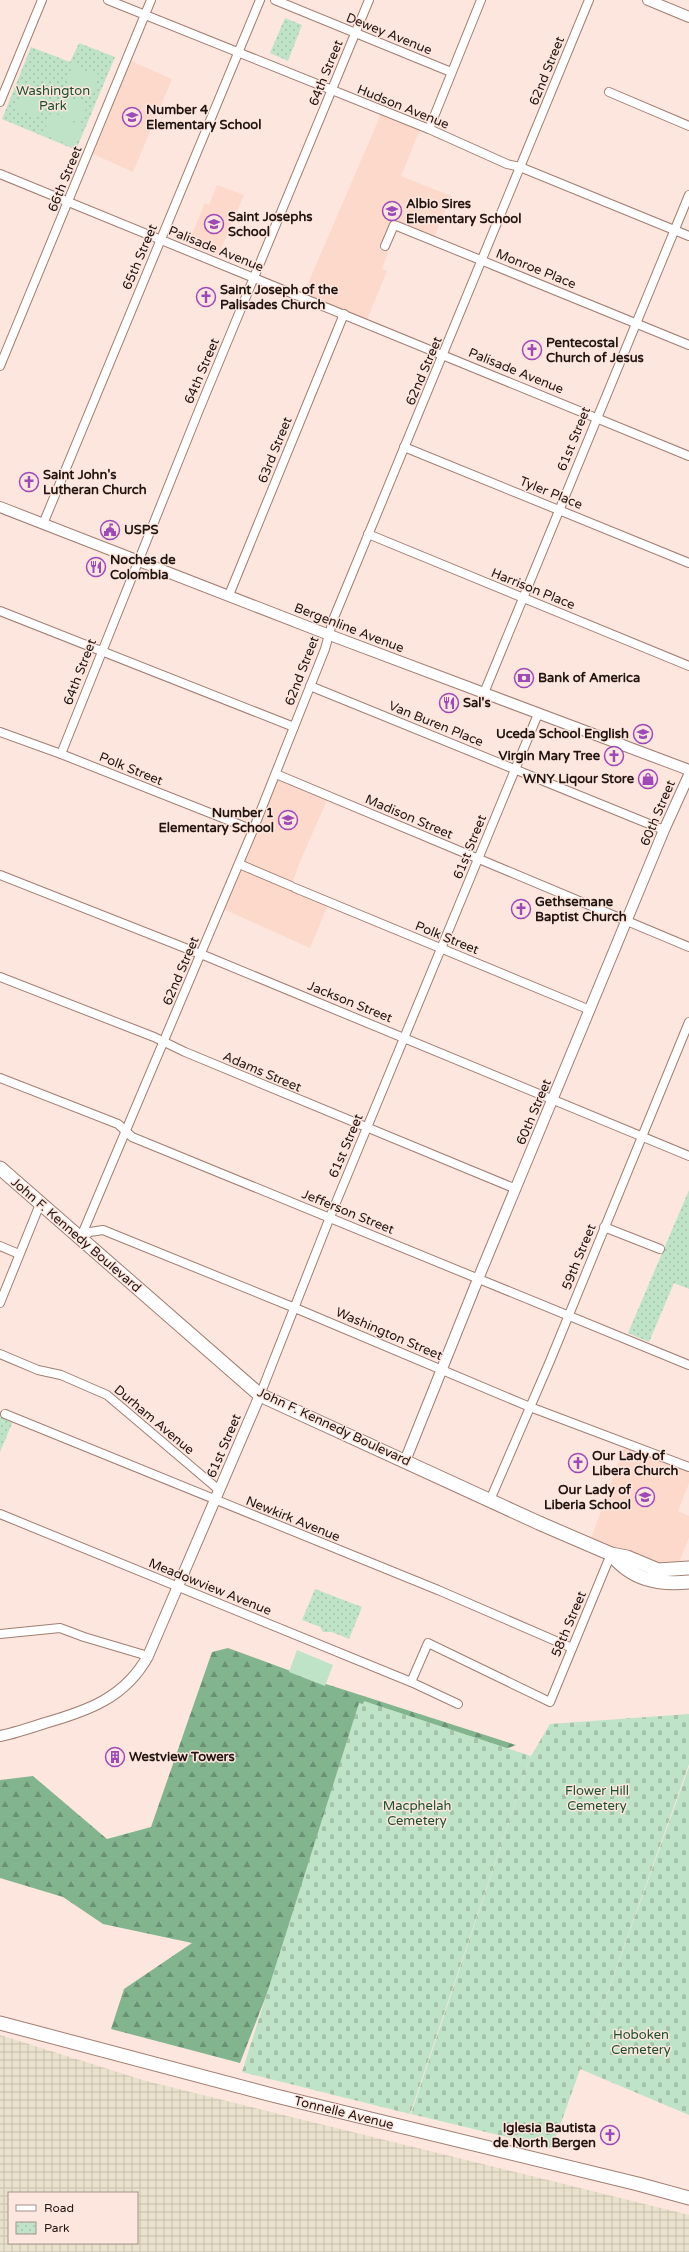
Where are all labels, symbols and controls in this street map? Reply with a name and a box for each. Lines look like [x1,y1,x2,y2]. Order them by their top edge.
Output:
street label: Dewey Avenue [344,9,434,59]
street label: 62nd Street [526,34,568,108]
street label: 64th Street [306,38,346,108]
street label: Hudson Avenue [355,81,451,133]
park label: Washington Park [16,83,90,114]
place label: Number 4 Elementary School [146,102,261,133]
school or university icon: Number 4 Elementary School [121,106,143,128]
street label: 66th Street [45,144,85,214]
place label: Albio Sires Elementary School [406,196,521,227]
school or university icon: Albio Sires Elementary School [381,200,403,222]
place label: Saint Josephs School [228,209,313,240]
school or university icon: Saint Josephs School [203,213,225,235]
street label: 65th Street [119,222,161,292]
street label: Palisade Avenue [166,223,266,275]
street label: Monroe Place [494,246,578,292]
place label: Saint Joseph of the Palisades Church [220,282,339,313]
church icon: Saint Joseph of the Palisades Church [195,286,217,308]
street label: 62nd Street [402,334,446,408]
place label: Pentecostal Church of Jesus [546,335,644,366]
street label: 64th Street [181,336,223,406]
church icon: Pentecostal Church of Jesus [521,339,543,361]
street label: Palisade Avenue [466,345,566,397]
street label: 61st Street [554,404,594,474]
street label: 63rd Street [254,415,296,485]
place label: Saint John's Lutheran Church [43,467,147,498]
church icon: Saint John's Lutheran Church [18,471,40,493]
street label: Tyler Place [517,473,585,513]
public building icon: USPS [99,519,121,541]
place label: USPS [124,522,159,538]
place label: Noches de Colombia [110,552,176,583]
restaurant icon: Noches de Colombia [85,556,107,578]
street label: Harrison Place [489,565,577,613]
street label: Bergenline Avenue [292,600,406,656]
street label: 62nd Street [281,634,323,708]
street label: 64th Street [60,637,100,707]
bank icon: Bank of America [513,667,535,689]
place label: Bank of America [538,670,640,686]
restaurant icon: Sal's [438,692,460,714]
place label: Sal's [463,695,491,711]
street label: Van Buren Place [386,698,486,750]
school or university icon: Uceda School English [632,723,654,745]
place label: Uceda School English [496,726,629,742]
church icon: Virgin Mary Tree [603,745,625,767]
place label: Virgin Mary Tree [499,748,601,764]
street label: Polk Street [97,749,165,789]
shop icon: WNY Liqour Store [637,768,659,790]
place label: WNY Liqour Store [523,771,635,787]
street label: 60th Street [637,778,679,848]
street label: Madison Street [363,791,455,843]
place label: Number 1 Elementary School [159,805,274,836]
school or university icon: Number 1 Elementary School [277,809,299,831]
street label: 61st Street [450,812,490,882]
place label: Gethsemane Baptist Church [535,894,627,925]
church icon: Gethsemane Baptist Church [510,898,532,920]
street label: Polk Street [413,918,481,958]
street label: 62nd Street [159,934,203,1008]
street label: Jackson Street [305,978,395,1026]
street label: Adams Street [220,1048,304,1096]
street label: 60th Street [513,1077,555,1147]
street label: 61st Street [325,1112,367,1180]
street label: John F. Kennedy Boulevard [8,1174,144,1296]
street label: Jefferson Street [300,1186,396,1238]
street label: 59th Street [559,1222,599,1292]
street label: Washington Street [333,1304,445,1364]
street label: Durham Avenue [111,1382,197,1458]
street label: John F. Kennedy Boulevard [255,1384,413,1470]
street label: 61st Street [203,1412,245,1480]
place label: Our Lady of Libera Church [592,1448,678,1479]
church icon: Our Lady of Libera Church [567,1452,589,1474]
place label: Our Lady of Liberia School [544,1482,632,1513]
school or university icon: Our Lady of Liberia School [634,1486,656,1508]
street label: Newkirk Avenue [244,1493,342,1545]
street label: Meadowview Avenue [146,1555,274,1619]
street label: 58th Street [548,1589,590,1659]
building icon: Westview Towers [104,1746,126,1768]
place label: Westview Towers [129,1749,235,1765]
park label: Flower Hill Cemetery [565,1783,629,1814]
park label: Macphelah Cemetery [383,1798,451,1829]
park label: Hoboken Cemetery [611,2027,671,2058]
street label: Tonnelle Avenue [293,2093,395,2133]
place label: Iglesia Bautista de North Bergen [493,2120,596,2151]
church icon: Iglesia Bautista de North Bergen [599,2124,621,2146]
legend [8,2192,138,2244]
text: Road [44,2201,74,2215]
text: Park [44,2221,70,2235]

